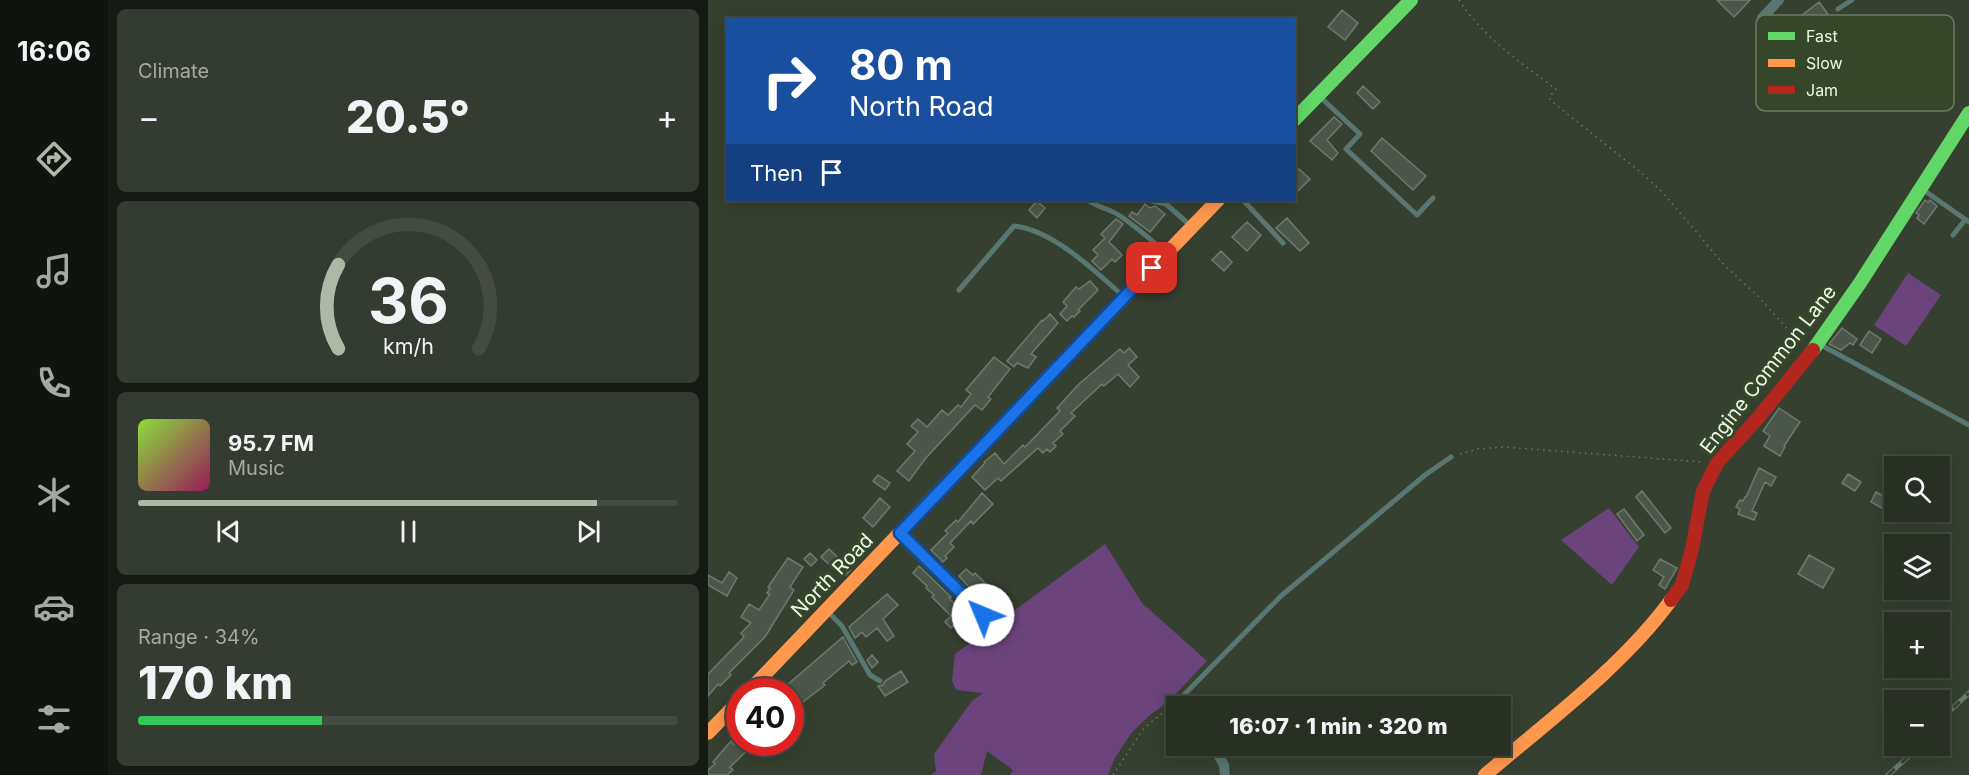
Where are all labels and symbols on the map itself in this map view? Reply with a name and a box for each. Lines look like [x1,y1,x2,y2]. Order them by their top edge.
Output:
legend [1756,15,1954,111]
text: Fast [1806,26,1838,46]
text: Slow [1806,53,1843,73]
text: Jam [1806,80,1838,100]
pin [1126,242,1177,293]
street label: Engine Common Lane [1695,280,1841,458]
street label: North Road [786,528,878,622]
position arrow [951,583,1015,647]
speed limit sign: 40 [726,678,804,756]

